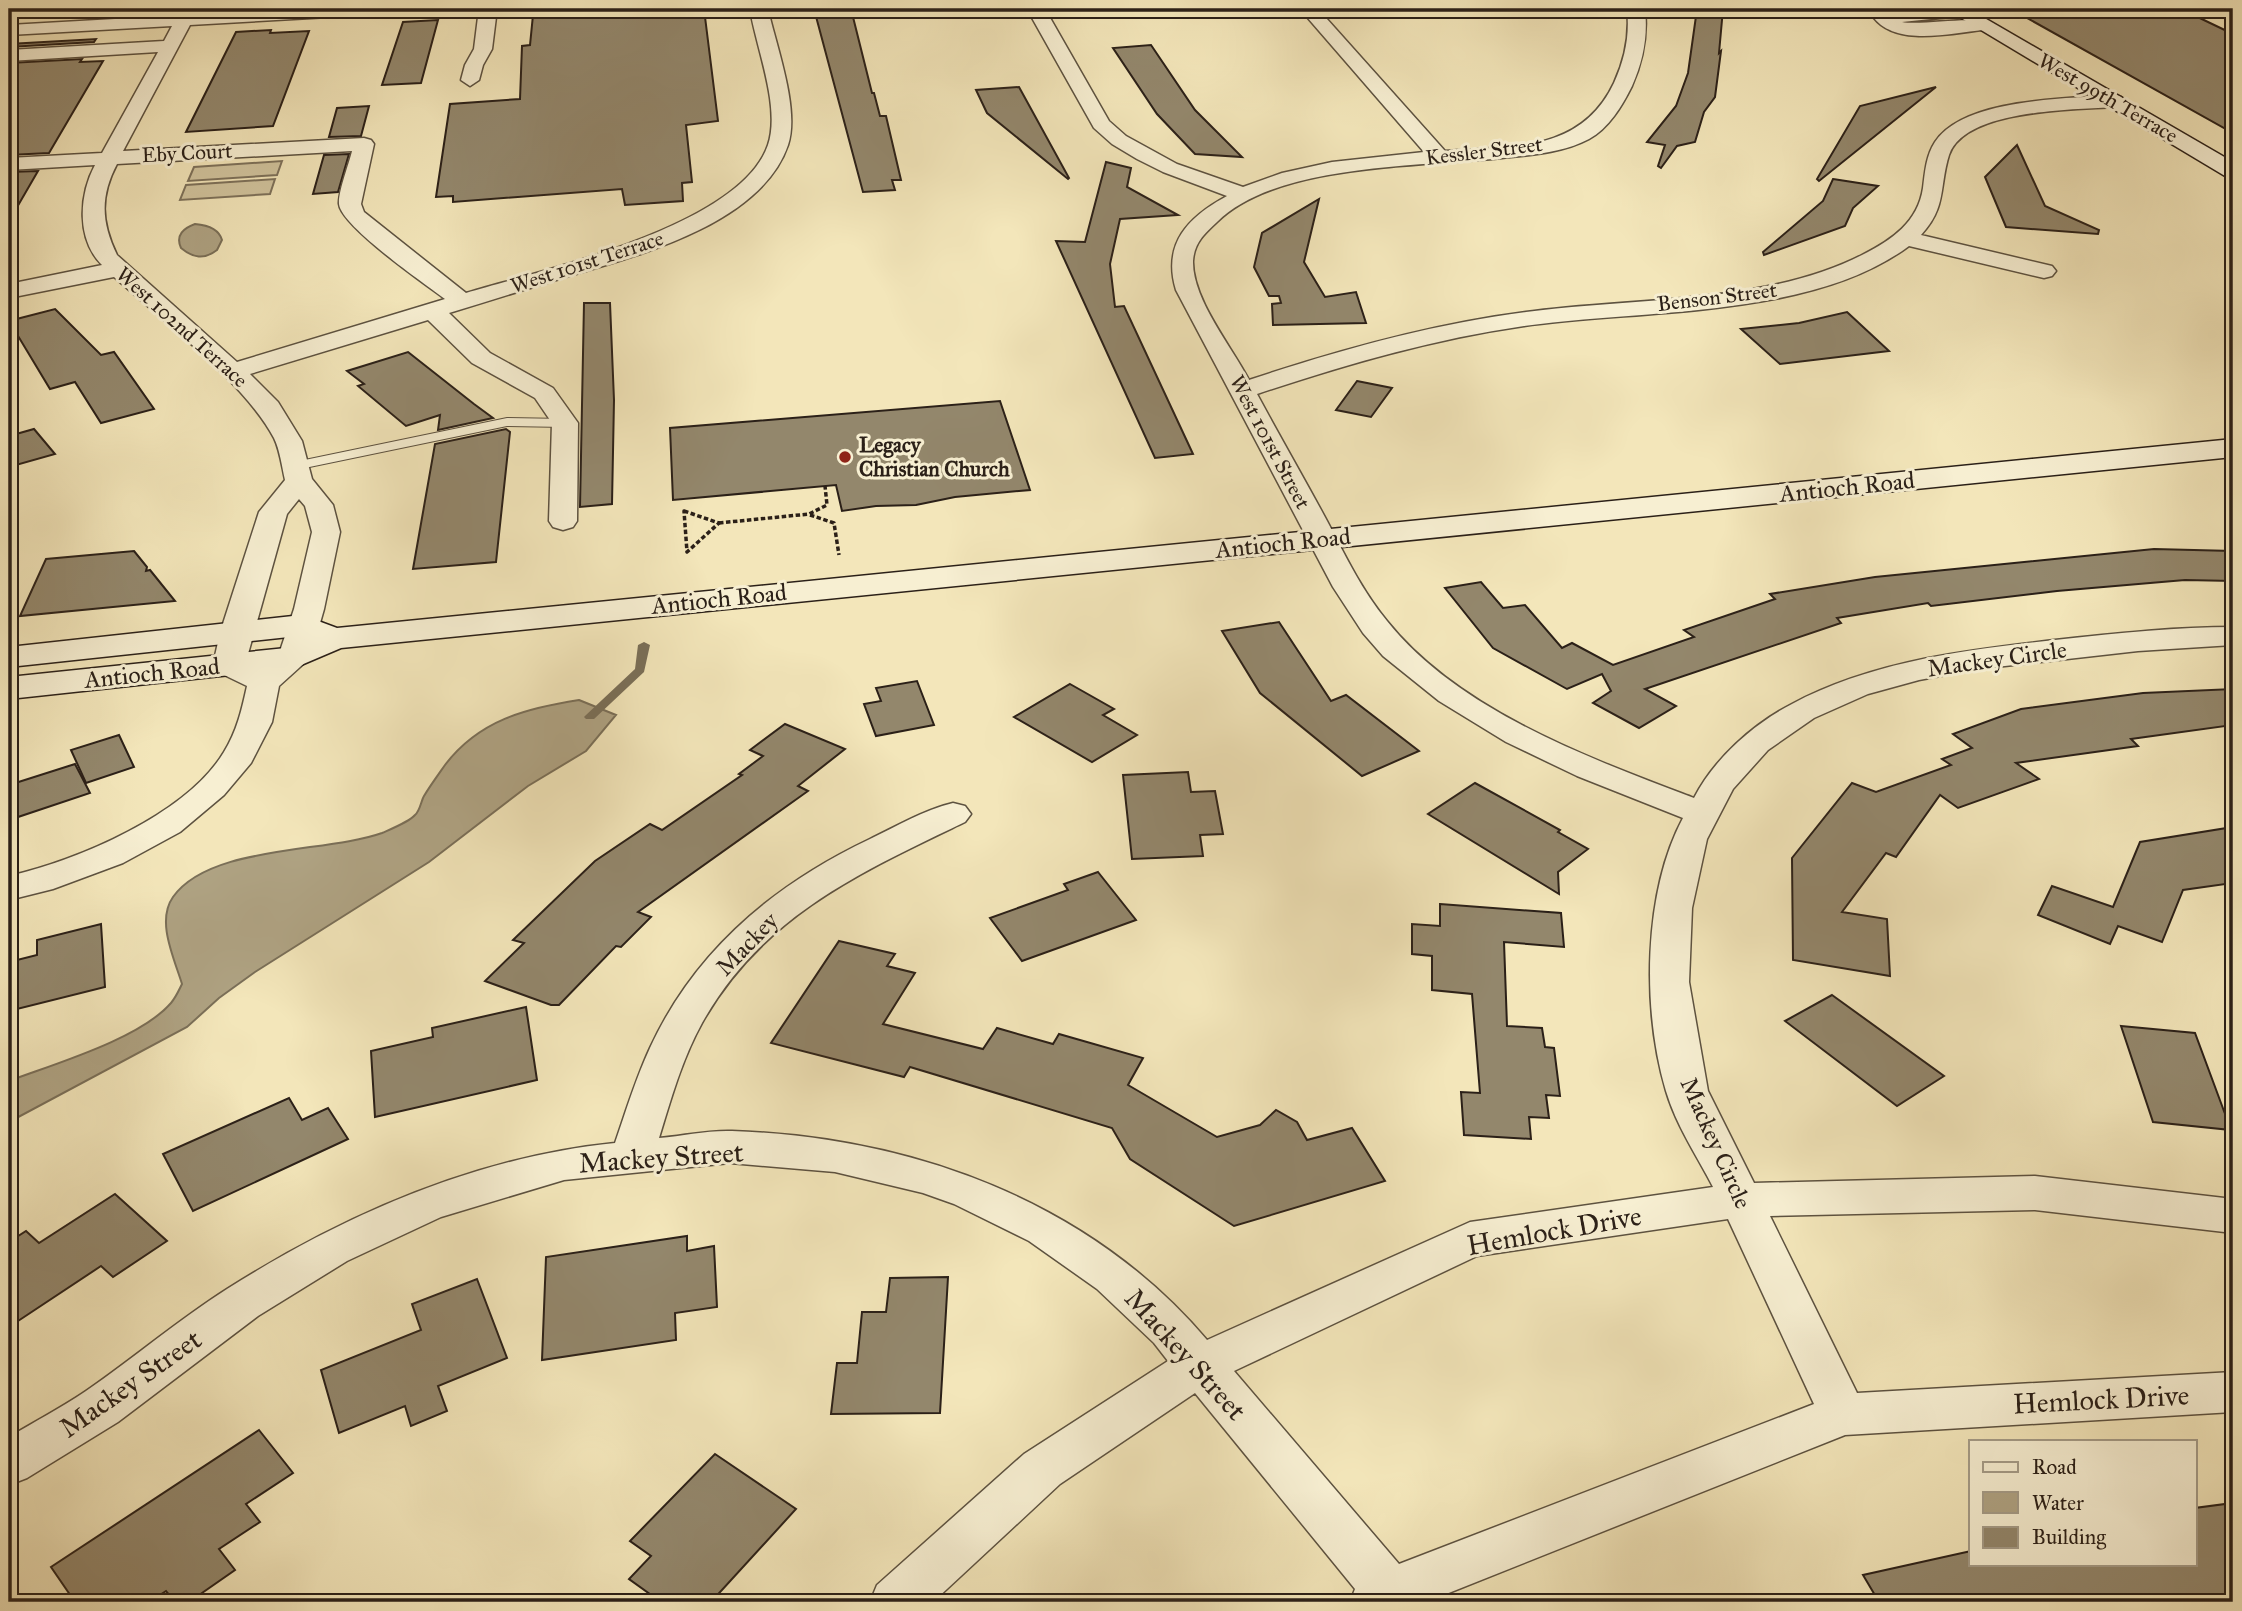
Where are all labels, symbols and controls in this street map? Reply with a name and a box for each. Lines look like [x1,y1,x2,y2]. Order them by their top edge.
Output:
street label: West 99th Terrace [2033,47,2183,149]
street label: Kessler Street [1424,131,1545,171]
street label: Eby Court [141,138,234,168]
street label: West 101st Terrace [507,225,667,299]
street label: West 102nd Terrace [111,261,253,393]
street label: Benson Street [1656,277,1779,317]
street label: West 101st Street [1224,371,1316,514]
place label: Legacy Christian Church [859,432,1010,482]
marker: Legacy Christian Church [837,449,853,465]
street label: Antioch Road [1777,465,1916,509]
street label: Antioch Road [1213,521,1352,565]
street label: Antioch Road [649,577,788,621]
street label: Mackey Circle [1925,634,2069,684]
street label: Antioch Road [82,651,221,695]
street label: Mackey [709,905,785,982]
street label: Mackey Circle [1674,1073,1758,1213]
street label: Mackey Street [577,1134,745,1181]
street label: Hemlock Drive [1464,1198,1644,1263]
street label: Mackey Street [1117,1281,1254,1428]
street label: Mackey Street [52,1322,208,1445]
street label: Hemlock Drive [2012,1377,2190,1422]
legend [1969,1440,2196,1566]
text: Road [2032,1454,2077,1480]
text: Water [2032,1490,2084,1516]
text: Building [2032,1524,2106,1550]

